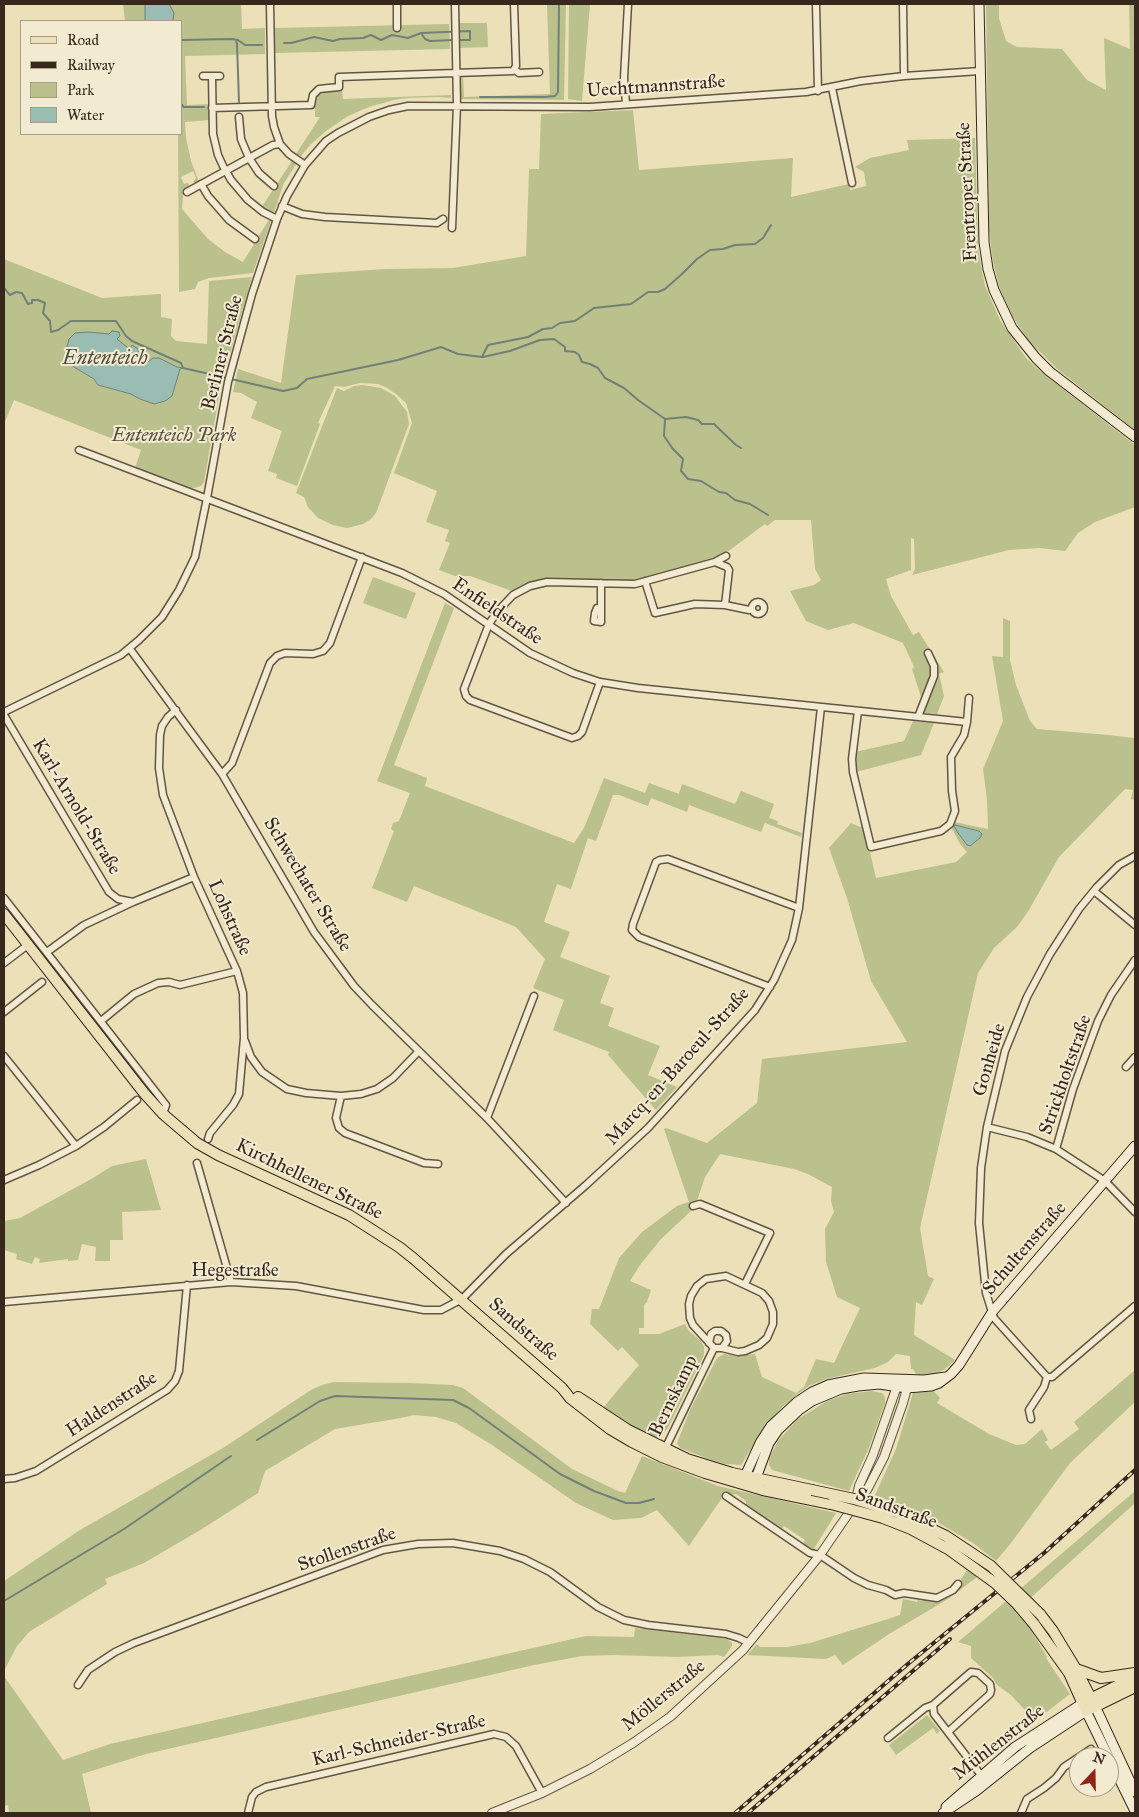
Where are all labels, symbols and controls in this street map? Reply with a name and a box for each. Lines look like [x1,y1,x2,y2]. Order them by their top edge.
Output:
legend [20,20,182,135]
text: Road [67,31,99,49]
text: Railway [67,56,115,74]
street label: Uechtmannstraße [586,71,726,103]
text: Park [67,81,94,99]
text: Water [67,106,104,124]
street label: Frentroper Straße [953,122,983,262]
street label: Berliner Straße [198,293,248,413]
water label: Ententeich [62,347,148,371]
park label: Ententeich Park [112,425,236,447]
street label: Enfieldstraße [448,573,546,651]
street label: Karl-Arnold-Straße [26,735,126,879]
street label: Schwechater Straße [258,814,356,956]
street label: Lohstraße [202,876,256,960]
street label: Marcq-en-Baroeul-Straße [601,983,755,1151]
street label: Strickholtstraße [1035,1012,1097,1138]
street label: Gonheide [969,1021,1011,1099]
street label: Kirchhellener Straße [232,1135,386,1225]
street label: Schultenstraße [978,1198,1072,1300]
street label: Hegestraße [191,1260,279,1282]
street label: Sandstraße [483,1293,563,1367]
street label: Bernskamp [645,1352,703,1440]
street label: Haldenstraße [62,1367,162,1443]
street label: Sandstraße [852,1484,940,1534]
street label: Stollenstraße [295,1523,399,1577]
street label: Möllerstraße [618,1655,710,1737]
street label: Mühlenstraße [949,1700,1049,1786]
street label: Karl-Schneider-Straße [310,1710,488,1772]
north arrow [1069,1747,1119,1797]
text: N [1091,1748,1108,1769]

